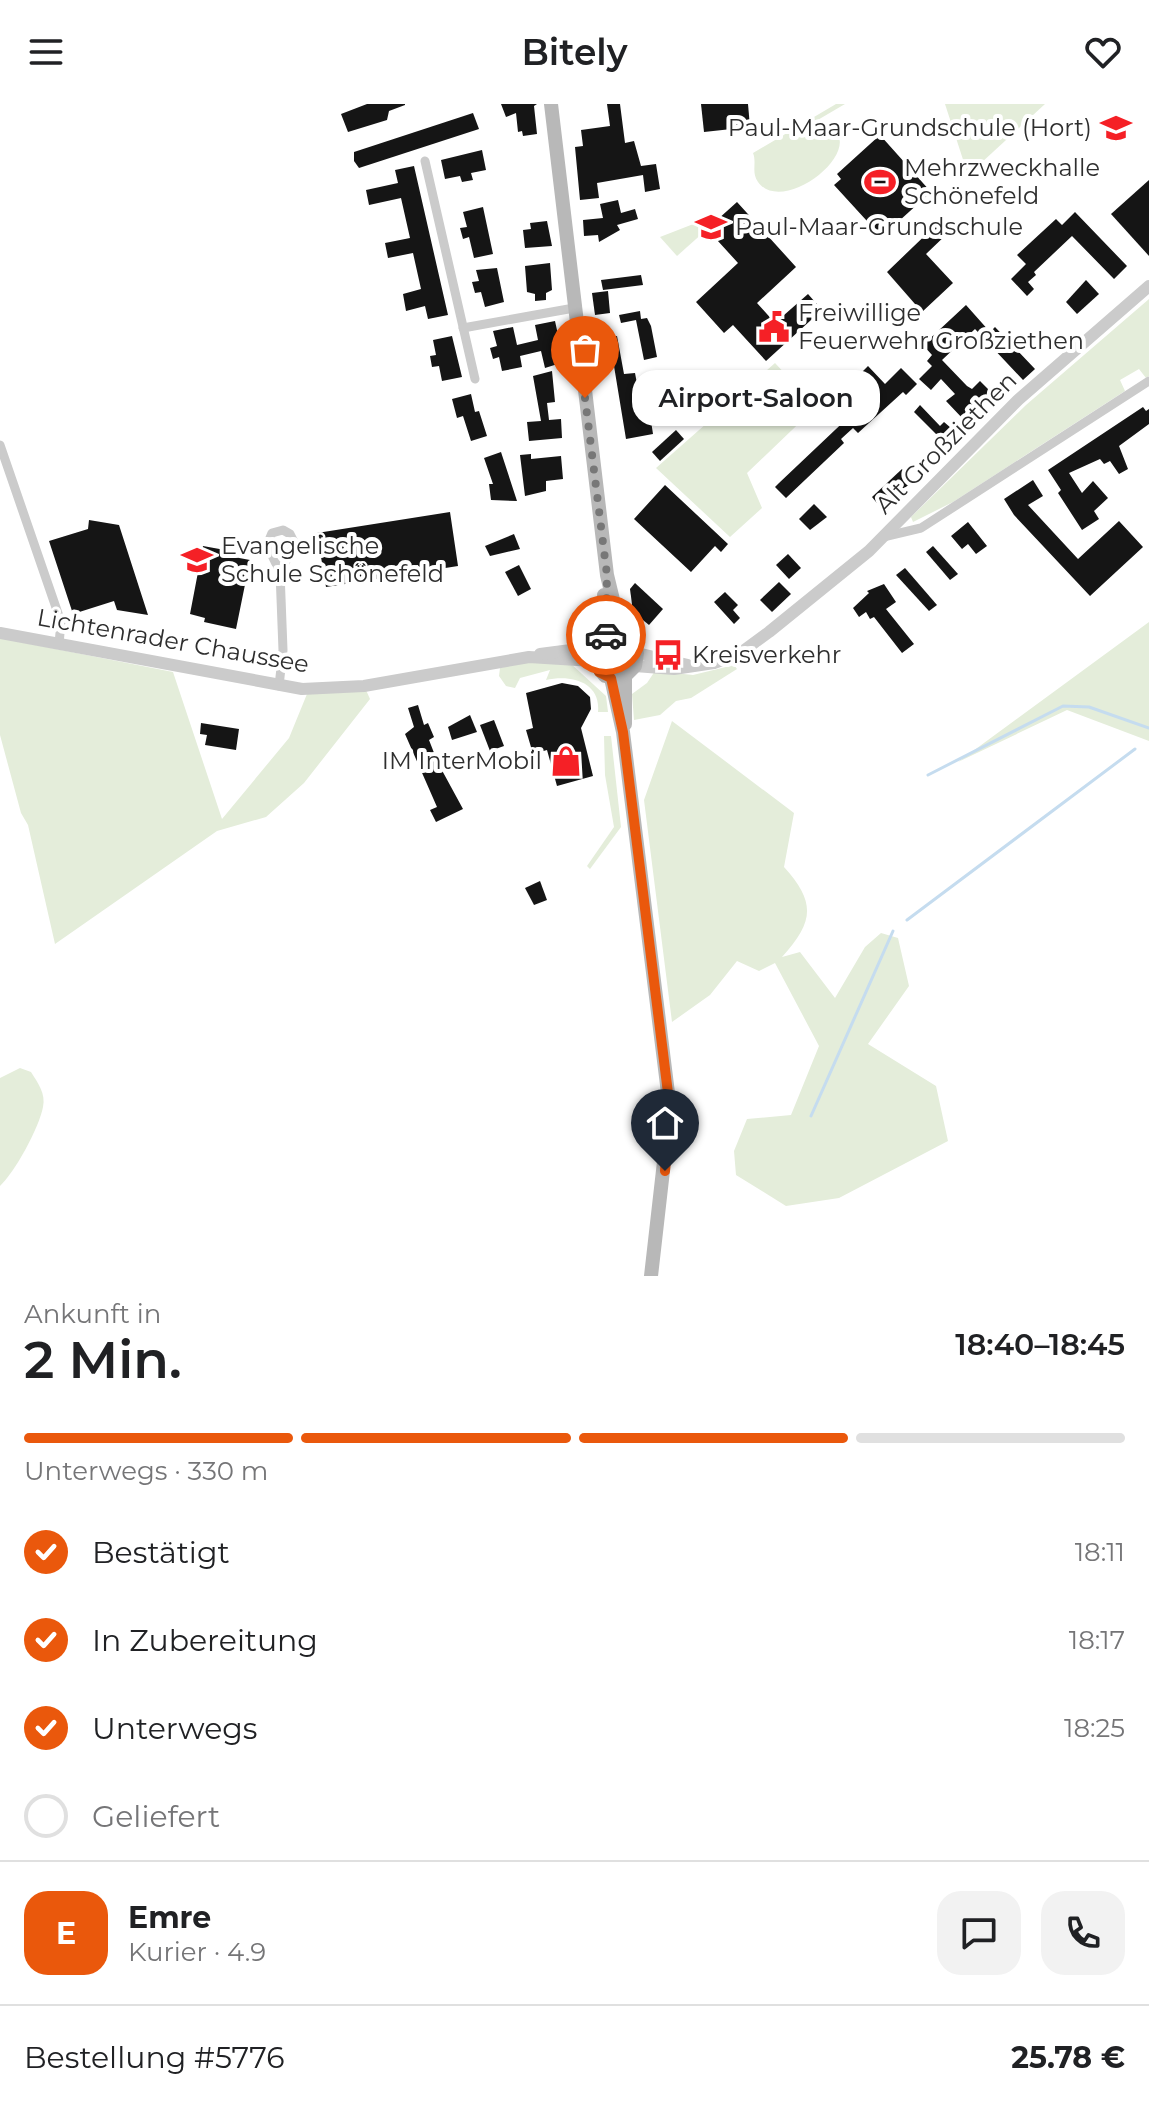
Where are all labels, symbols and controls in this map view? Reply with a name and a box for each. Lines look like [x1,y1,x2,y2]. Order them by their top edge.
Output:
icon: menu [24,30,68,74]
text: Bitely [521,30,628,74]
icon: heart [1081,30,1125,74]
school or university icon: Paul-Maar-Grundschule (Hort) [1099,111,1133,145]
place label: Paul-Maar-Grundschule (Hort) [728,113,1092,142]
place label: Mehrzweckhalle Schönefeld [904,153,1100,210]
sports icon: Mehrzweckhalle Schönefeld [863,165,897,199]
school or university icon: Paul-Maar-Grundschule [694,210,728,244]
place label: Paul-Maar-Grundschule [735,212,1023,241]
place label: Freiwillige Feuerwehr Großziethen [798,298,1084,355]
public building icon: Freiwillige Feuerwehr Großziethen [757,310,791,344]
pin [551,316,619,398]
icon: bag [563,328,607,372]
street label: Alt Großziethen [869,366,1022,519]
callout: Airport-Saloon [633,370,881,426]
text: Airport-Saloon [658,382,854,414]
place label: Evangelische Schule Schönefeld [221,531,444,588]
school or university icon: Evangelische Schule Schönefeld [180,543,214,577]
courier [566,595,646,675]
street label: Lichtenrader Chaussee [35,602,311,679]
icon: car [584,613,628,657]
bus stop icon: Kreisverkehr [651,638,685,672]
place label: Kreisverkehr [692,640,841,669]
shop icon: IM InterMobil [549,744,583,778]
place label: IM InterMobil [382,746,542,775]
pin [631,1089,699,1171]
icon: home [643,1101,687,1145]
text: Ankunft in [24,1298,161,1330]
text: 18:40–18:45 [955,1326,1125,1363]
text: 2 Min. [24,1328,182,1391]
text: Unterwegs · 330 m [24,1455,268,1487]
icon: check [24,1530,68,1574]
text: Bestätigt [92,1534,230,1571]
text: 18:11 [1075,1536,1125,1568]
icon: check [24,1618,68,1662]
text: In Zubereitung [92,1622,318,1659]
text: 18:17 [1069,1624,1125,1656]
icon: check [24,1706,68,1750]
text: Unterwegs [92,1710,257,1747]
text: 18:25 [1064,1712,1125,1744]
text: Geliefert [92,1798,220,1835]
button: chat [937,1891,1021,1975]
button: phone [1041,1891,1125,1975]
text: Emre [128,1899,211,1936]
text: E [56,1915,76,1952]
text: Kurier · 4.9 [128,1936,266,1968]
text: Bestellung #5776 [24,2039,285,2076]
text: 25.78 € [1011,2039,1125,2076]

